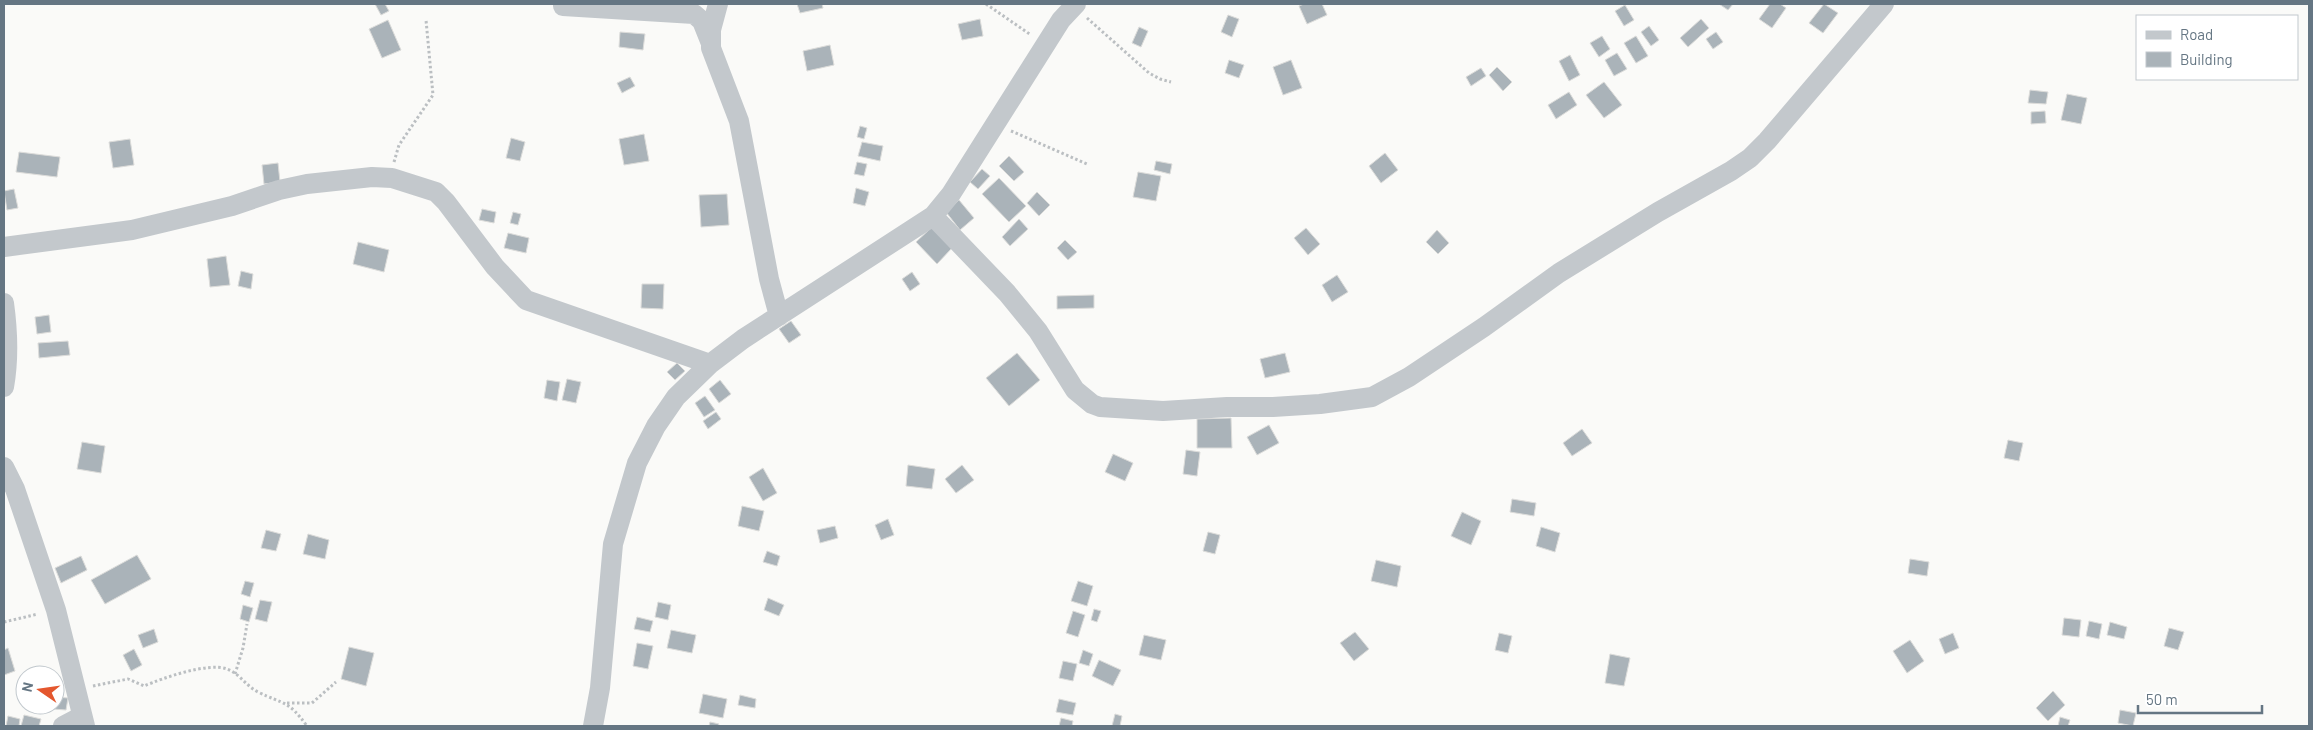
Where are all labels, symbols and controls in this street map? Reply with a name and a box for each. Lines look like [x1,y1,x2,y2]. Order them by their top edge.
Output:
legend [2136,15,2298,80]
text: Road [2180,25,2213,43]
text: Building [2180,50,2233,68]
north arrow [15,665,65,715]
text: N [18,681,36,693]
scale bar [2138,682,2262,714]
text: 50 m [2146,690,2178,708]

